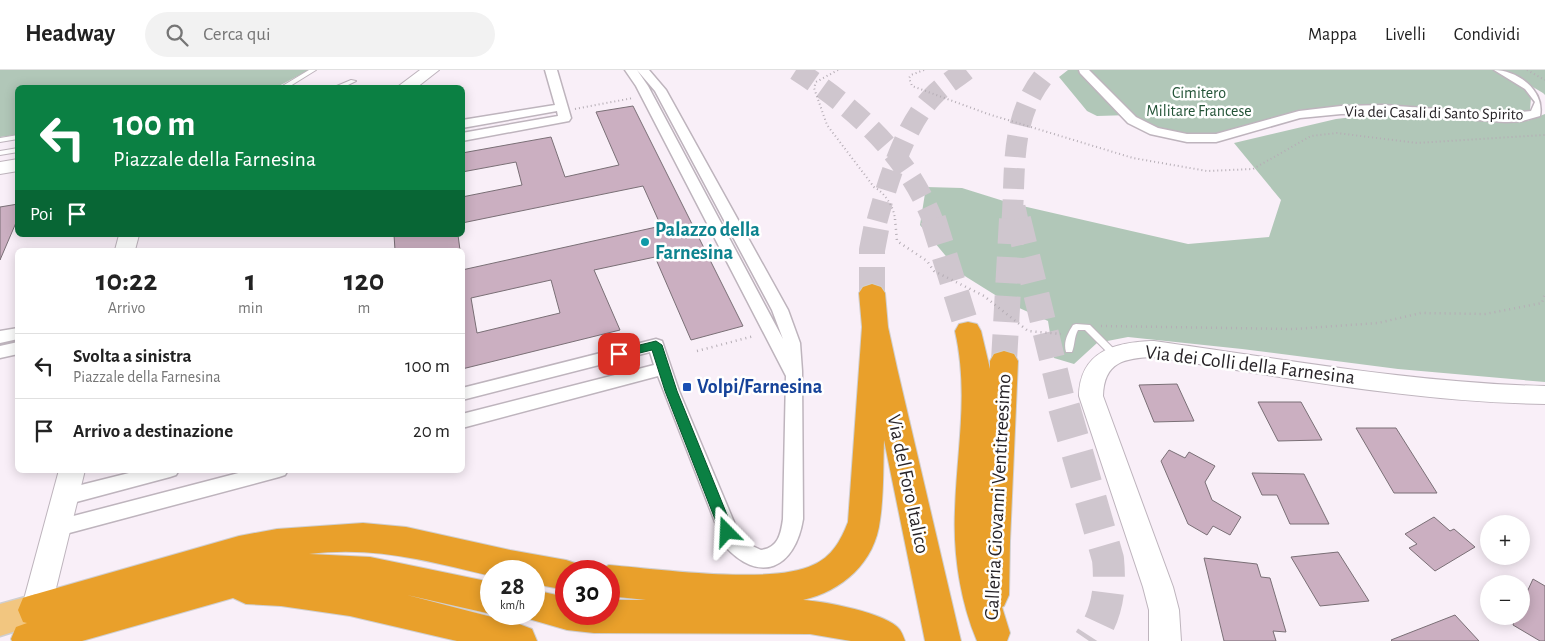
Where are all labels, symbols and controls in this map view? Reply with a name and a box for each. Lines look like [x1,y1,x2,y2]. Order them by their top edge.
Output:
search box [145,12,495,57]
icon: search [163,21,191,49]
text: Headway [25,22,115,46]
text: Cerca qui [203,25,271,44]
text: Mappa [1308,26,1357,44]
text: Livelli [1385,26,1426,44]
text: Condividi [1454,26,1520,44]
park label: Cimitero Militare Francese [1146,85,1252,119]
street label: Via dei Casali di Santo Spirito [1344,103,1524,123]
icon: left [30,105,95,170]
text: 100 m [113,107,196,142]
text: Piazzale della Farnesina [113,148,316,170]
icon: arrive [63,200,91,228]
text: Poi [30,205,53,224]
place label: Palazzo della Farnesina [655,220,760,263]
marker: Palazzo della Farnesina [639,236,651,248]
text: 10:22 [96,266,157,296]
text: 1 [245,266,256,296]
text: 120 [344,266,384,296]
text: Arrivo [108,300,145,316]
text: min [238,300,263,316]
text: m [358,300,370,316]
pin [598,333,640,375]
icon: arrive [605,340,633,368]
street label: Via dei Colli della Farnesina [1144,342,1356,388]
text: Svolta a sinistra [73,347,192,366]
icon: left [30,352,58,380]
text: 100 m [405,357,450,376]
text: Piazzale della Farnesina [73,369,221,385]
street label: Galleria Giovanni Ventitreesimo [982,373,1014,621]
place label: Volpi/Farnesina [697,377,823,397]
marker: Volpi/Farnesina [681,381,693,393]
street label: Via del Foro Italico [883,413,933,555]
icon: arrive [30,417,58,445]
text: Arrivo a destinazione [73,422,233,441]
text: 20 m [413,422,450,441]
position arrow [700,505,752,557]
map controls [1480,515,1530,625]
button: + [1480,515,1530,565]
speed limit sign: 30 [555,560,620,625]
text: 28 [500,574,525,599]
button: − [1480,575,1530,625]
text: km/h [500,599,525,611]

